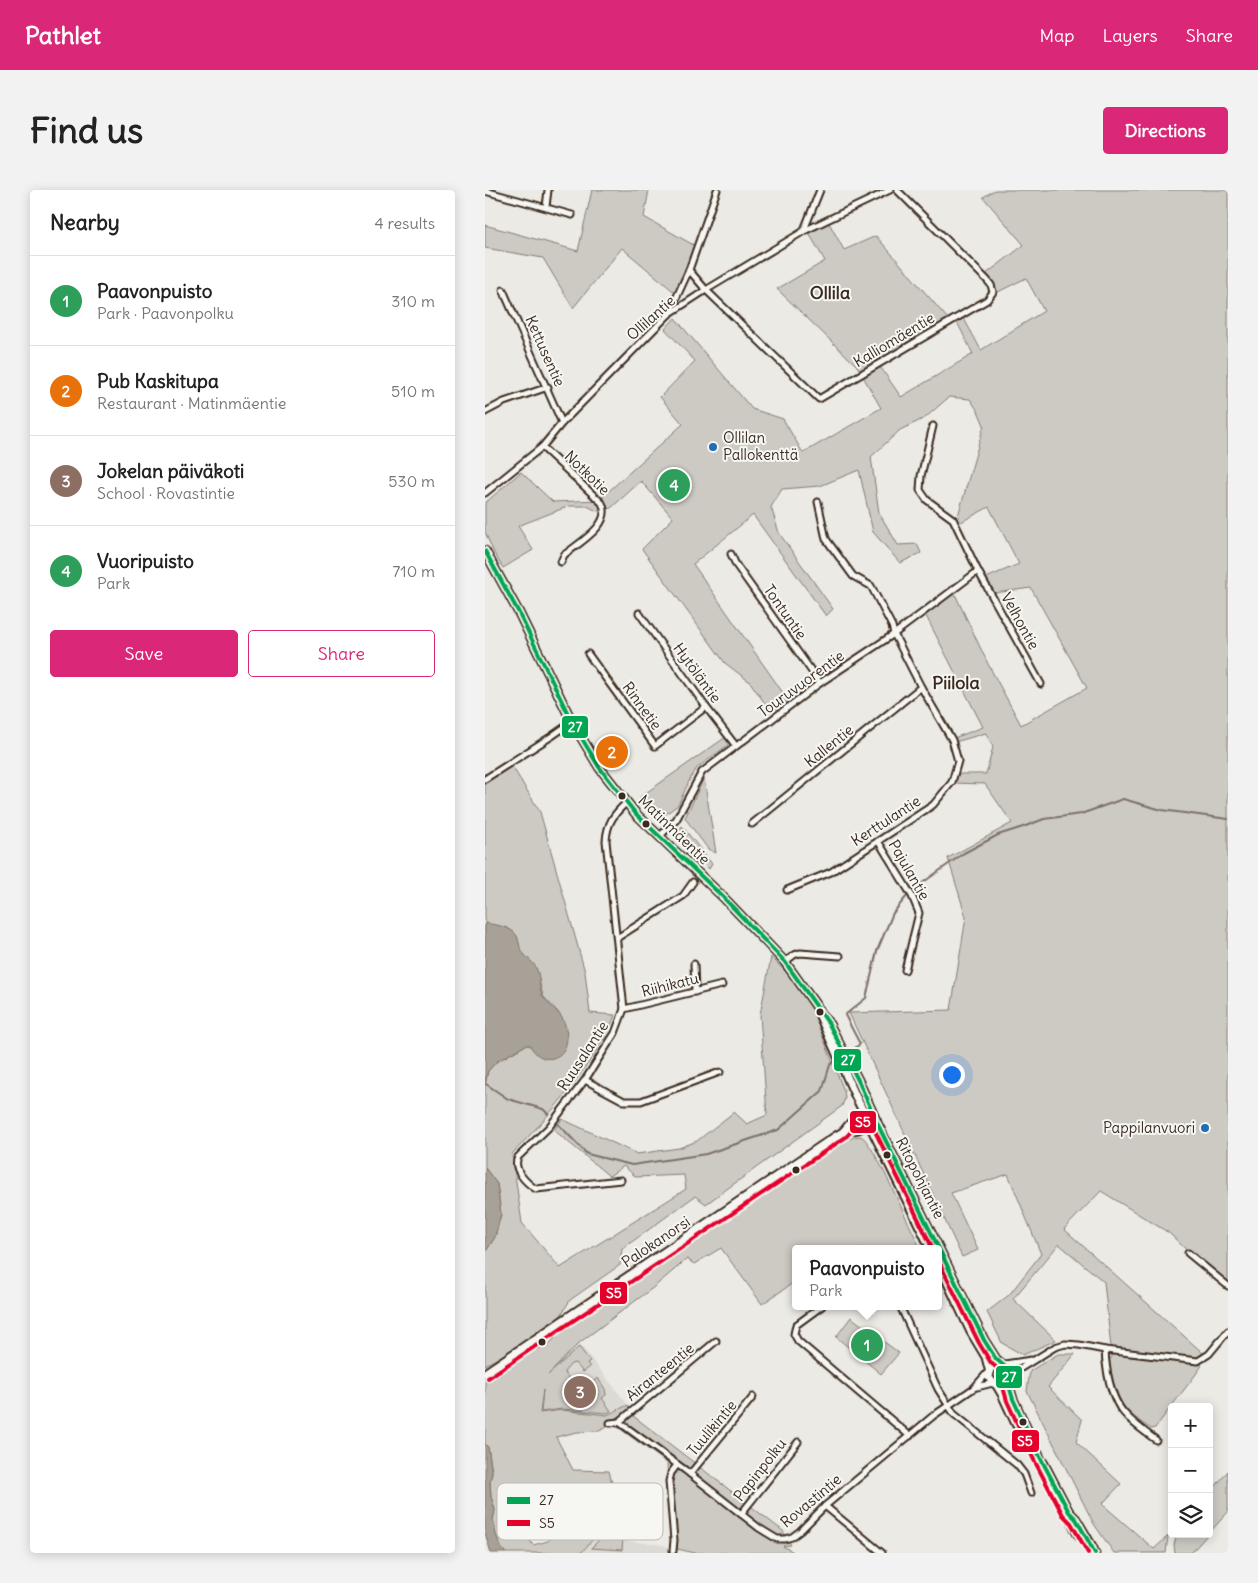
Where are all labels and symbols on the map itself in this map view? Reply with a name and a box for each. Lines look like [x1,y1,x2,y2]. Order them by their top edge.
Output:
district label: Ollila [810,281,850,304]
street label: Ollilantie [623,291,679,344]
street label: Kalliomäentie [850,308,938,371]
street label: Kettusentie [521,312,570,389]
place label: Ollilan Pallokenttä [723,428,799,464]
marker: Ollilan Pallokenttä [707,441,719,453]
street label: Notkotie [561,446,614,499]
pin: 4 [658,466,690,504]
street label: Tontuntie [760,581,811,643]
street label: Velhontie [997,589,1044,653]
street label: Hytöläntie [669,639,726,707]
street label: Touruvuorentie [754,646,848,721]
district label: Piilola [932,671,980,694]
street label: Rinnetie [619,678,666,733]
line badge: 27 [561,715,589,739]
text: 27 [568,718,582,736]
street label: Kallentie [800,720,857,771]
pin: 2 [596,733,628,771]
unlabelled marker [617,791,627,801]
street label: Matinmäentie [634,791,714,869]
street label: Kerttulantie [847,791,924,850]
unlabelled marker [641,819,651,829]
street label: Pajulantie [885,836,934,903]
street label: Riihikatu [639,968,701,1001]
unlabelled marker [815,1007,825,1017]
street label: Ruusalantie [553,1017,612,1094]
line badge: 27 [833,1048,862,1072]
text: 27 [841,1051,855,1069]
your location [939,1062,965,1088]
line badge: S5 [849,1110,877,1134]
text: S5 [855,1113,871,1131]
place label: Pappilanvuori [1103,1118,1195,1137]
marker: Pappilanvuori [1199,1122,1211,1134]
street label: Ritopohjantie [892,1134,949,1222]
unlabelled marker [882,1150,892,1160]
unlabelled marker [791,1165,801,1175]
street label: Palokanorsi [618,1212,694,1271]
line badge: S5 [599,1281,628,1305]
text: S5 [606,1284,622,1302]
pin: 1 [851,1326,883,1364]
unlabelled marker [537,1337,547,1347]
street label: Airanteentie [622,1338,698,1405]
line badge: 27 [995,1365,1023,1389]
text: 27 [1002,1368,1016,1386]
pin: 3 [564,1373,596,1411]
street label: Tuulikintie [683,1396,740,1459]
unlabelled marker [1018,1417,1028,1427]
line badge: S5 [1011,1429,1040,1453]
text: S5 [1017,1432,1033,1450]
street label: Papinpolku [729,1434,790,1505]
street label: Rovastintie [776,1470,845,1532]
legend [497,1483,663,1540]
text: 27 [539,1491,554,1509]
text: S5 [539,1514,555,1532]

